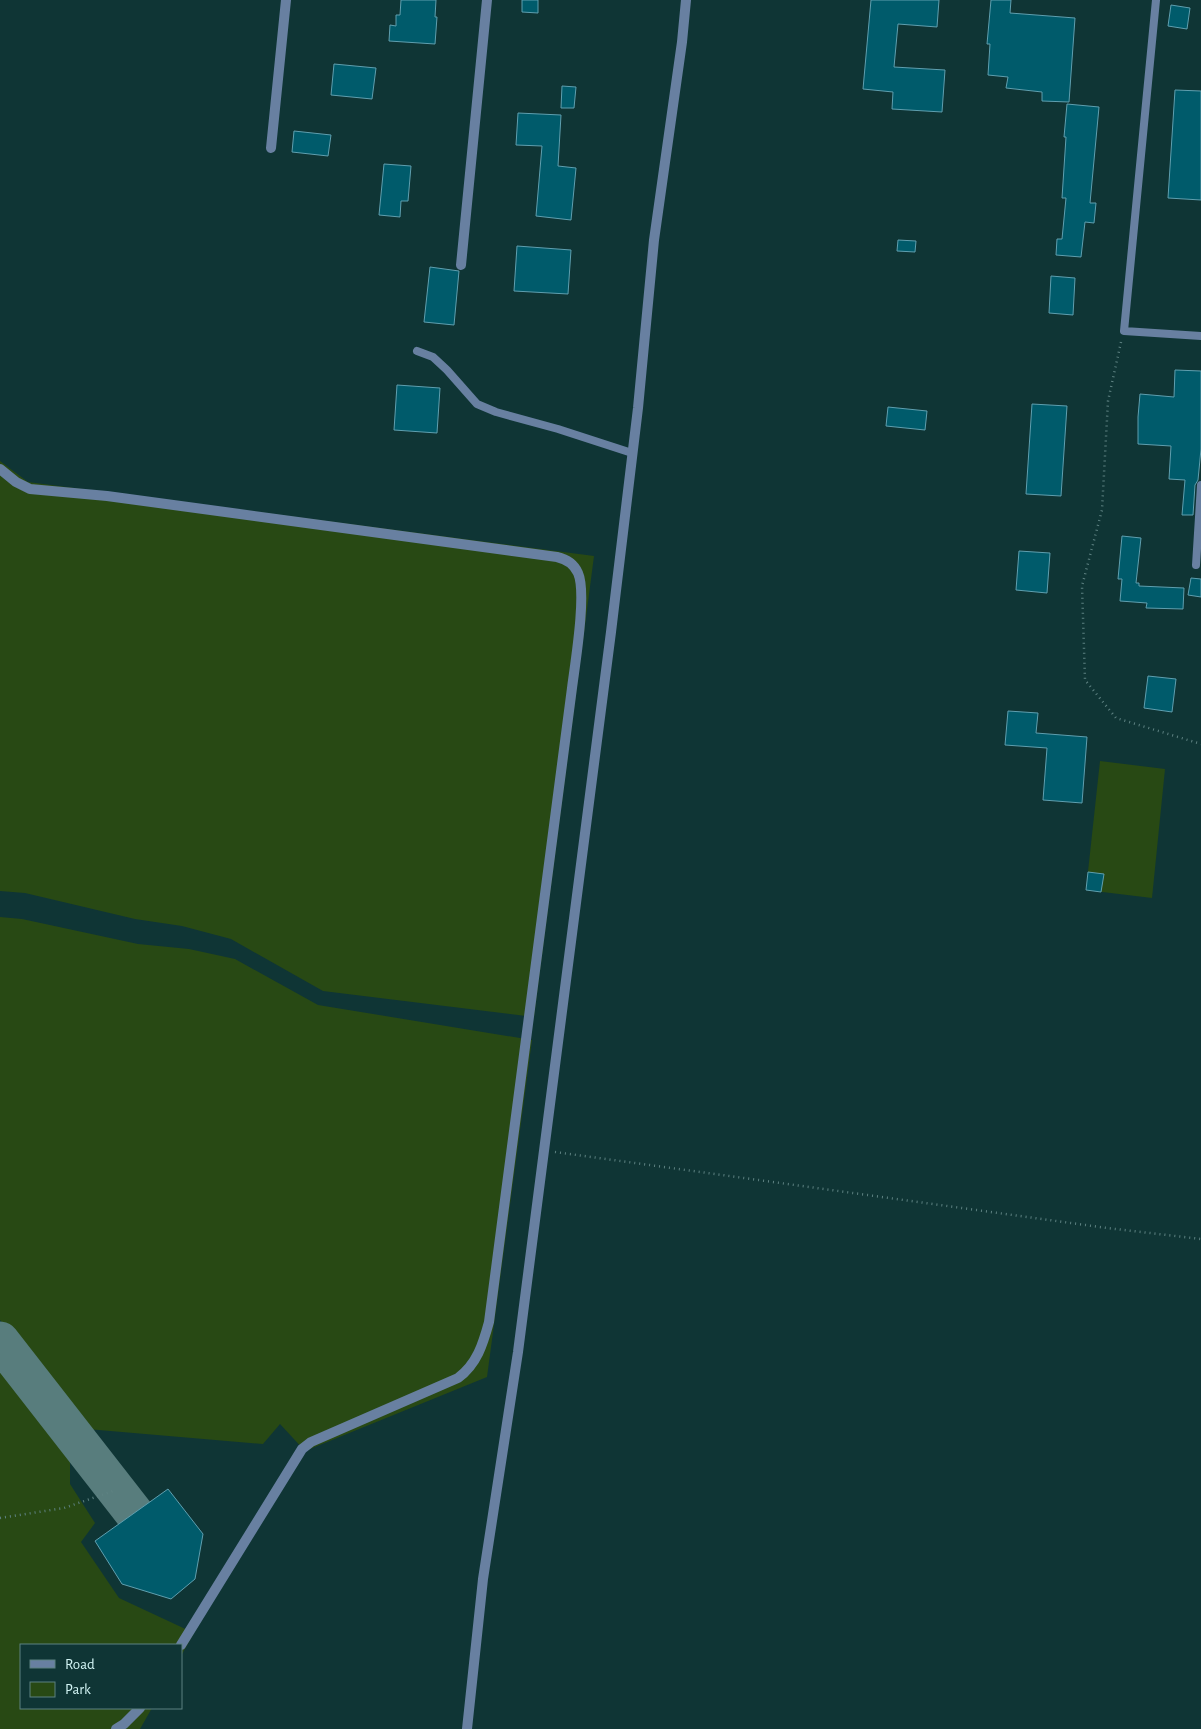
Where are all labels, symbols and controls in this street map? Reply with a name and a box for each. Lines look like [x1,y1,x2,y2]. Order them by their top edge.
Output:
legend [20,1644,182,1709]
text: Road [65,1657,95,1672]
text: Park [65,1682,91,1697]

